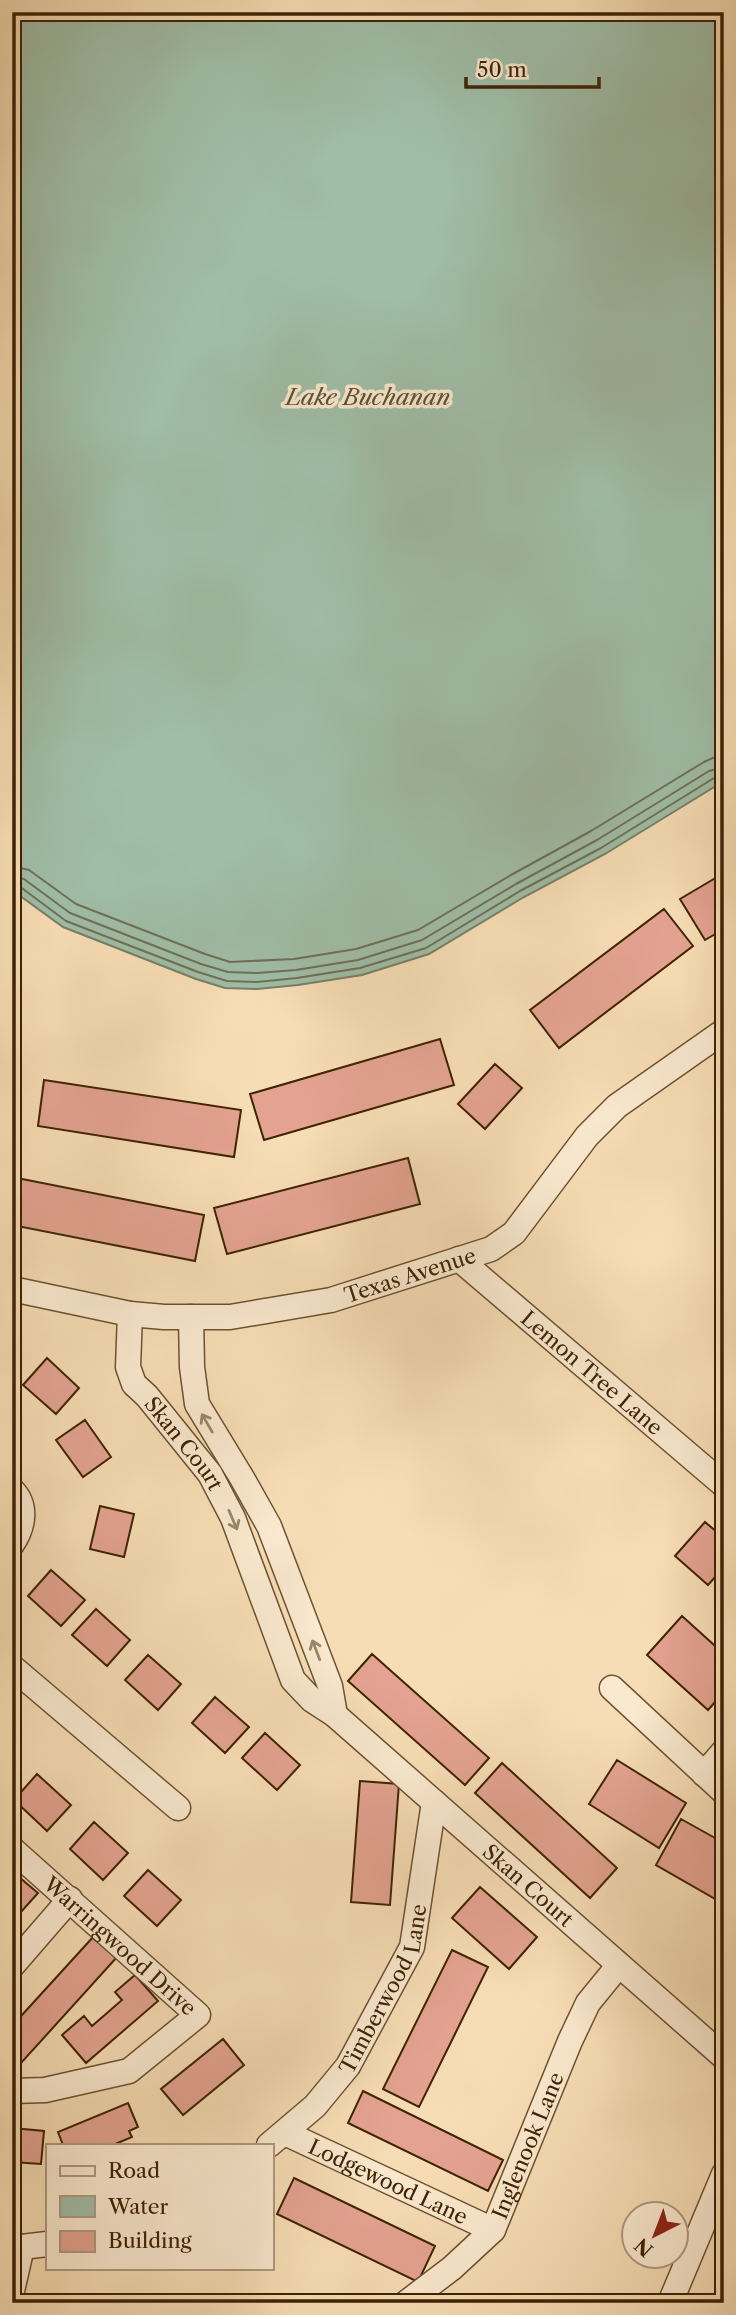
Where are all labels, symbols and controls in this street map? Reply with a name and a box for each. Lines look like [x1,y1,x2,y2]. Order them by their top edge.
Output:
scale bar [466,46,600,90]
text: 50 m [477,57,527,82]
water label: Lake Buchanan [284,383,450,411]
street label: Texas Avenue [341,1242,479,1307]
street label: Lemon Tree Lane [516,1305,668,1440]
street label: Skan Court [140,1391,229,1495]
one-way arrow [200,1413,214,1433]
one-way arrow [227,1508,240,1530]
one-way arrow [308,1639,321,1661]
street label: Skan Court [478,1839,579,1932]
street label: Warringwood Drive [38,1870,202,2020]
street label: Timberwood Lane [334,1902,431,2078]
street label: Inglenook Lane [486,2068,568,2222]
street label: Lodgewood Lane [305,2133,472,2229]
legend [46,2144,273,2270]
text: Road [108,2158,160,2183]
text: Water [107,2194,168,2219]
north arrow [620,2200,690,2270]
text: Building [108,2228,193,2253]
text: N [630,2233,658,2261]

